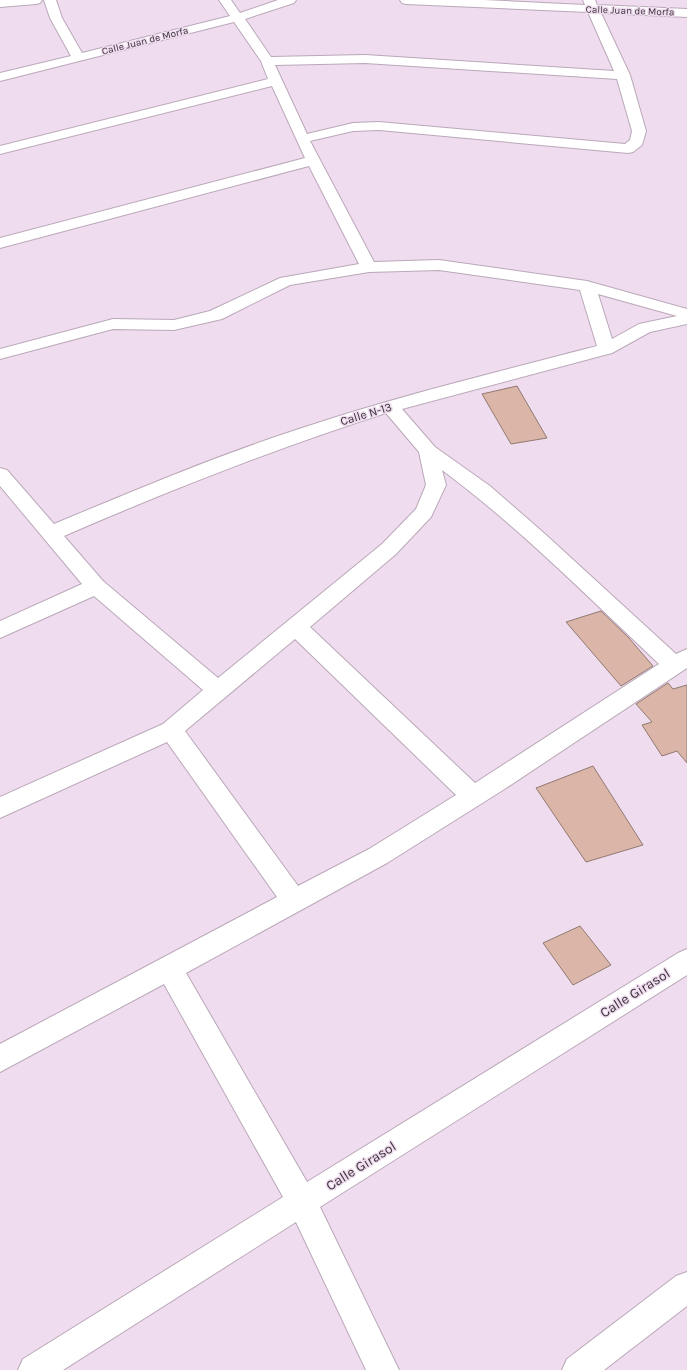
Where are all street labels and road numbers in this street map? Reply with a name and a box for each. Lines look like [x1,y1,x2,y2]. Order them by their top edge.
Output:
street label: Calle Juan de Morfa [585,3,675,19]
street label: Calle Juan de Morfa [101,24,189,58]
street label: Calle N-13 [339,400,393,428]
street label: Calle Girasol [597,965,673,1021]
street label: Calle Girasol [323,1138,399,1194]

